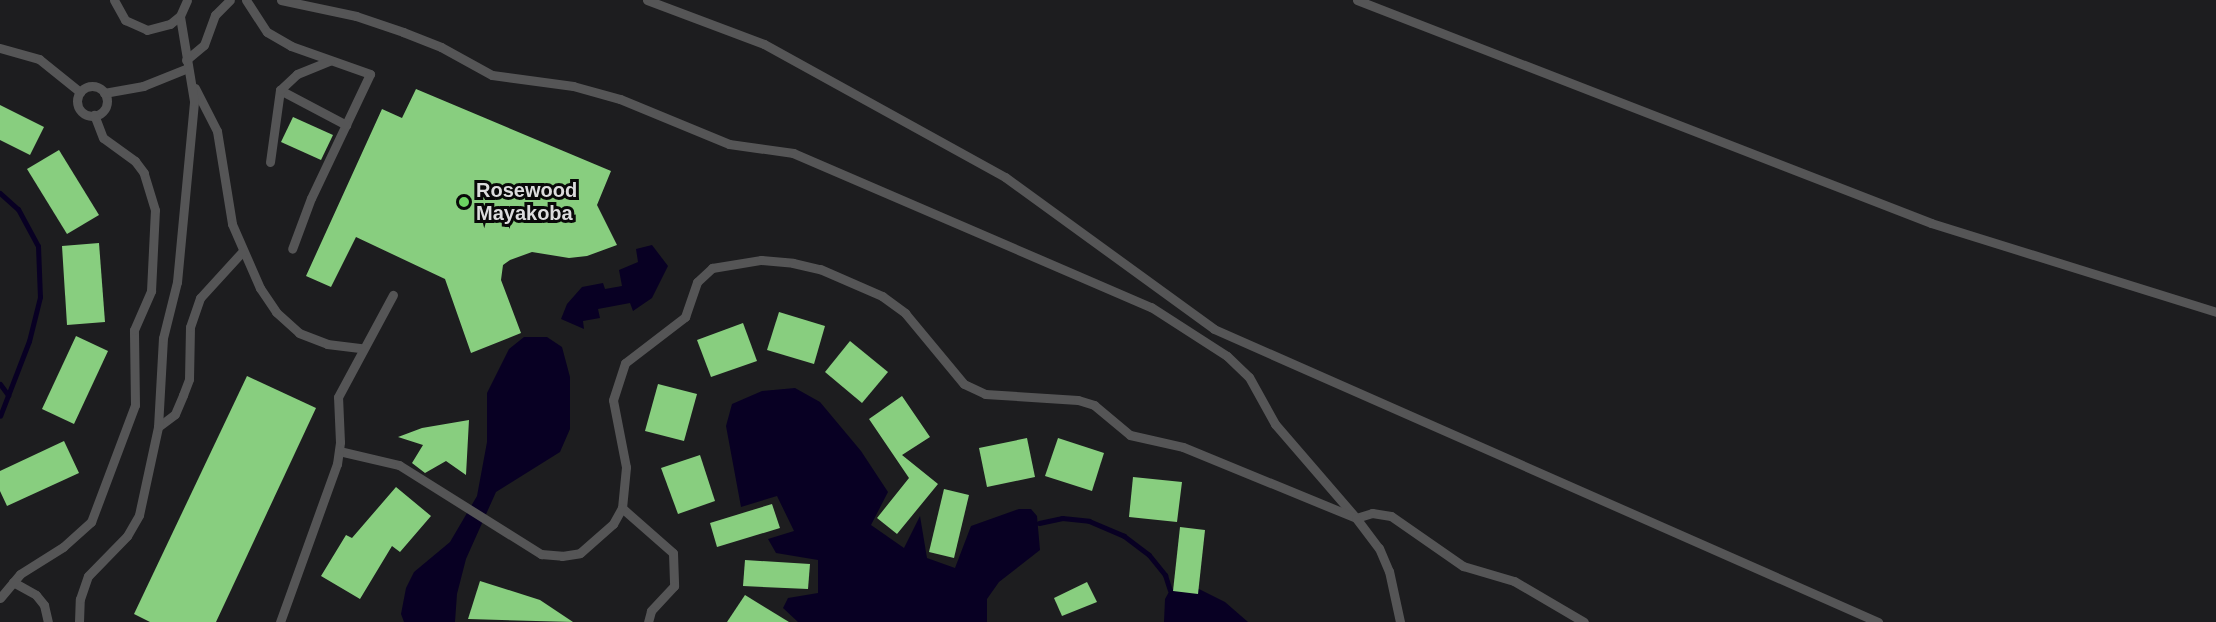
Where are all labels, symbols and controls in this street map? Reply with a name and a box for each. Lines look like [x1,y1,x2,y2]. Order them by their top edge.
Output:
place label: Rosewood Mayakoba [476,178,577,225]
marker: Rosewood Mayakoba [457,195,471,209]

